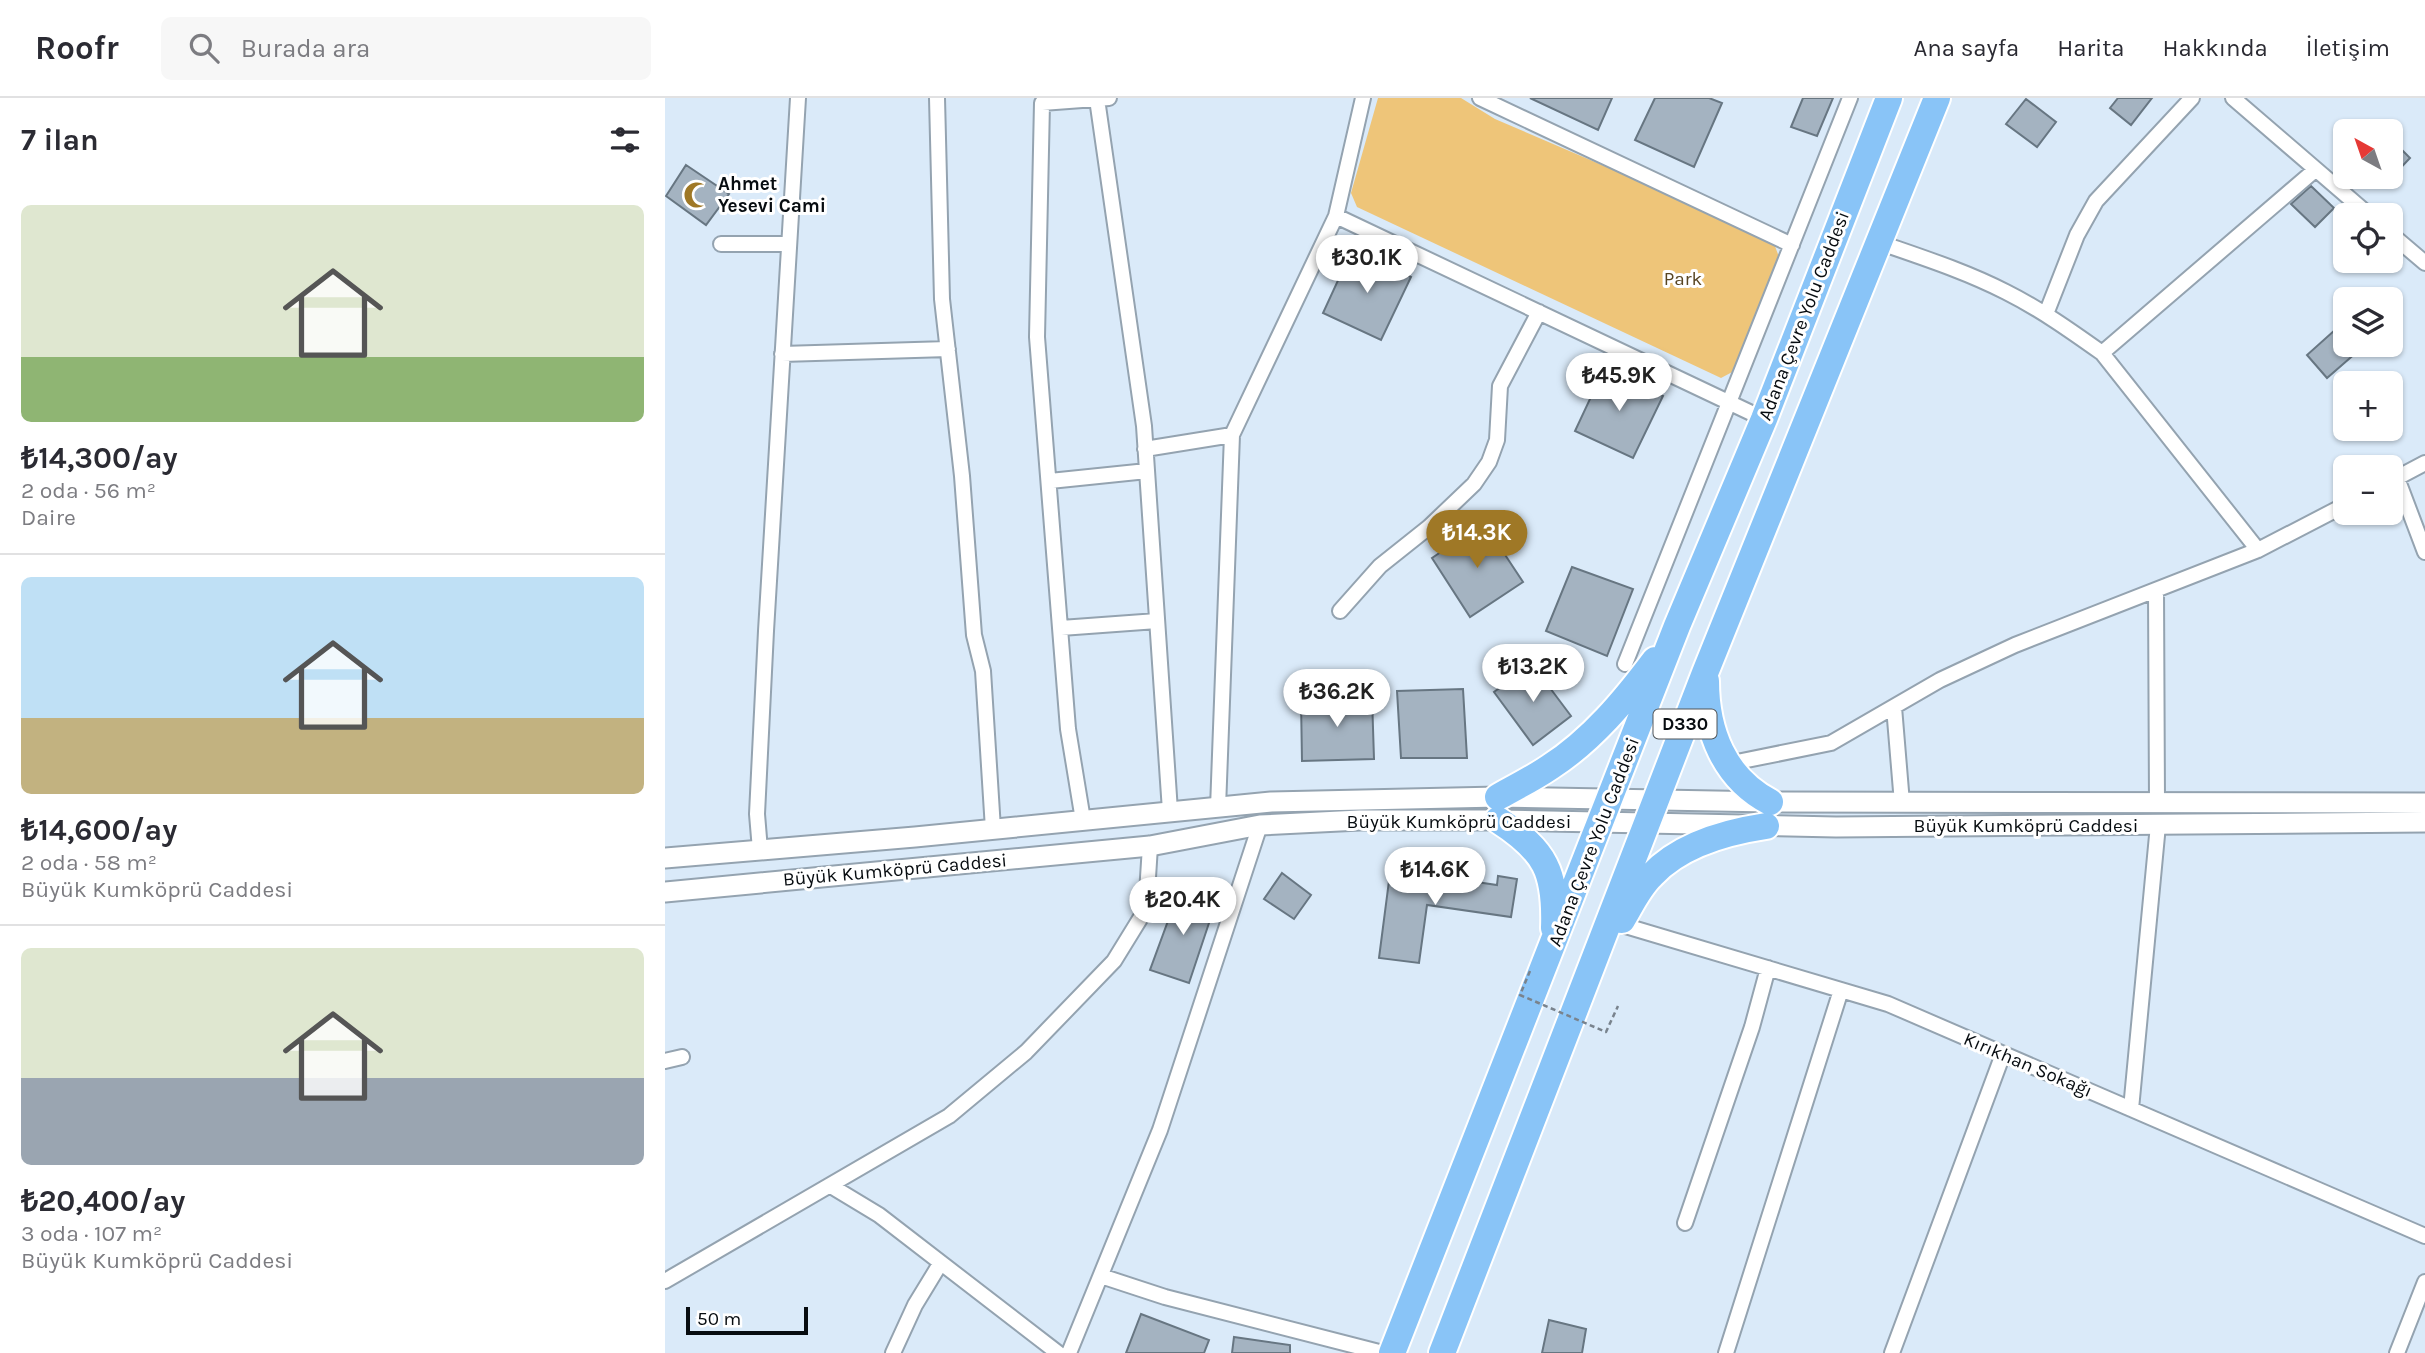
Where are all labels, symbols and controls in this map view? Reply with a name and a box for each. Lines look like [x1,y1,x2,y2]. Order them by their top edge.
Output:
search box [161,17,651,80]
text: Roofr [35,29,119,67]
icon: search [185,29,223,67]
text: Burada ara [241,33,370,64]
text: Ana sayfa [1914,34,2019,62]
text: Harita [2057,34,2124,62]
text: Hakkında [2162,34,2268,62]
text: İletişim [2306,34,2390,62]
north arrow [2333,119,2403,189]
map controls [2333,119,2403,525]
icon: filters [606,121,644,159]
text: 7 ilan [21,122,99,158]
place label: Ahmet Yesevi Cami [718,173,826,217]
mosque icon: Ahmet Yesevi Cami [682,180,712,210]
button: locate [2333,203,2403,273]
street label: Adana Çevre Yolu Caddesi [1754,208,1854,424]
pin: ₺30.1K [1310,236,1424,295]
text: ₺30.1K [1332,244,1402,271]
icon: home [270,250,396,376]
park label: Park [1664,268,1703,290]
button: layers [2333,287,2403,357]
pin: ₺45.9K [1562,354,1676,413]
text: ₺45.9K [1582,362,1656,389]
button: + [2333,371,2403,441]
text: ₺14,300/ay [21,440,178,476]
button: − [2333,455,2403,525]
text: 2 oda · 56 m² [21,477,156,504]
text: Daire [21,504,76,531]
pin: ₺14.3K [1420,510,1534,570]
text: ₺14.3K [1442,519,1512,546]
icon: home [270,622,396,748]
pin: ₺13.2K [1476,644,1590,704]
text: ₺13.2K [1498,653,1568,680]
pin: ₺36.2K [1280,670,1394,729]
text: ₺36.2K [1299,678,1375,705]
road number: D330 [1653,710,1717,738]
street label: Adana Çevre Yolu Caddesi [1544,734,1644,950]
street label: Büyük Kumköprü Caddesi [1347,811,1571,833]
text: ₺14,600/ay [21,812,177,848]
street label: Büyük Kumköprü Caddesi [1914,815,2138,837]
pin: ₺14.6K [1378,848,1492,907]
text: 2 oda · 58 m² [21,849,157,876]
street label: Büyük Kumköprü Caddesi [782,849,1008,891]
text: ₺14.6K [1401,856,1470,883]
text: Büyük Kumköprü Caddesi [21,876,293,903]
pin: ₺20.4K [1126,878,1240,937]
text: ₺20.4K [1145,886,1221,913]
icon: home [270,993,396,1119]
street label: Kırıkhan Sokağı [1960,1028,2096,1102]
text: ₺20,400/ay [21,1183,185,1219]
text: 3 oda · 107 m² [21,1220,162,1247]
text: Büyük Kumköprü Caddesi [21,1247,293,1274]
scale bar [686,1304,809,1336]
text: 50 m [697,1308,741,1330]

